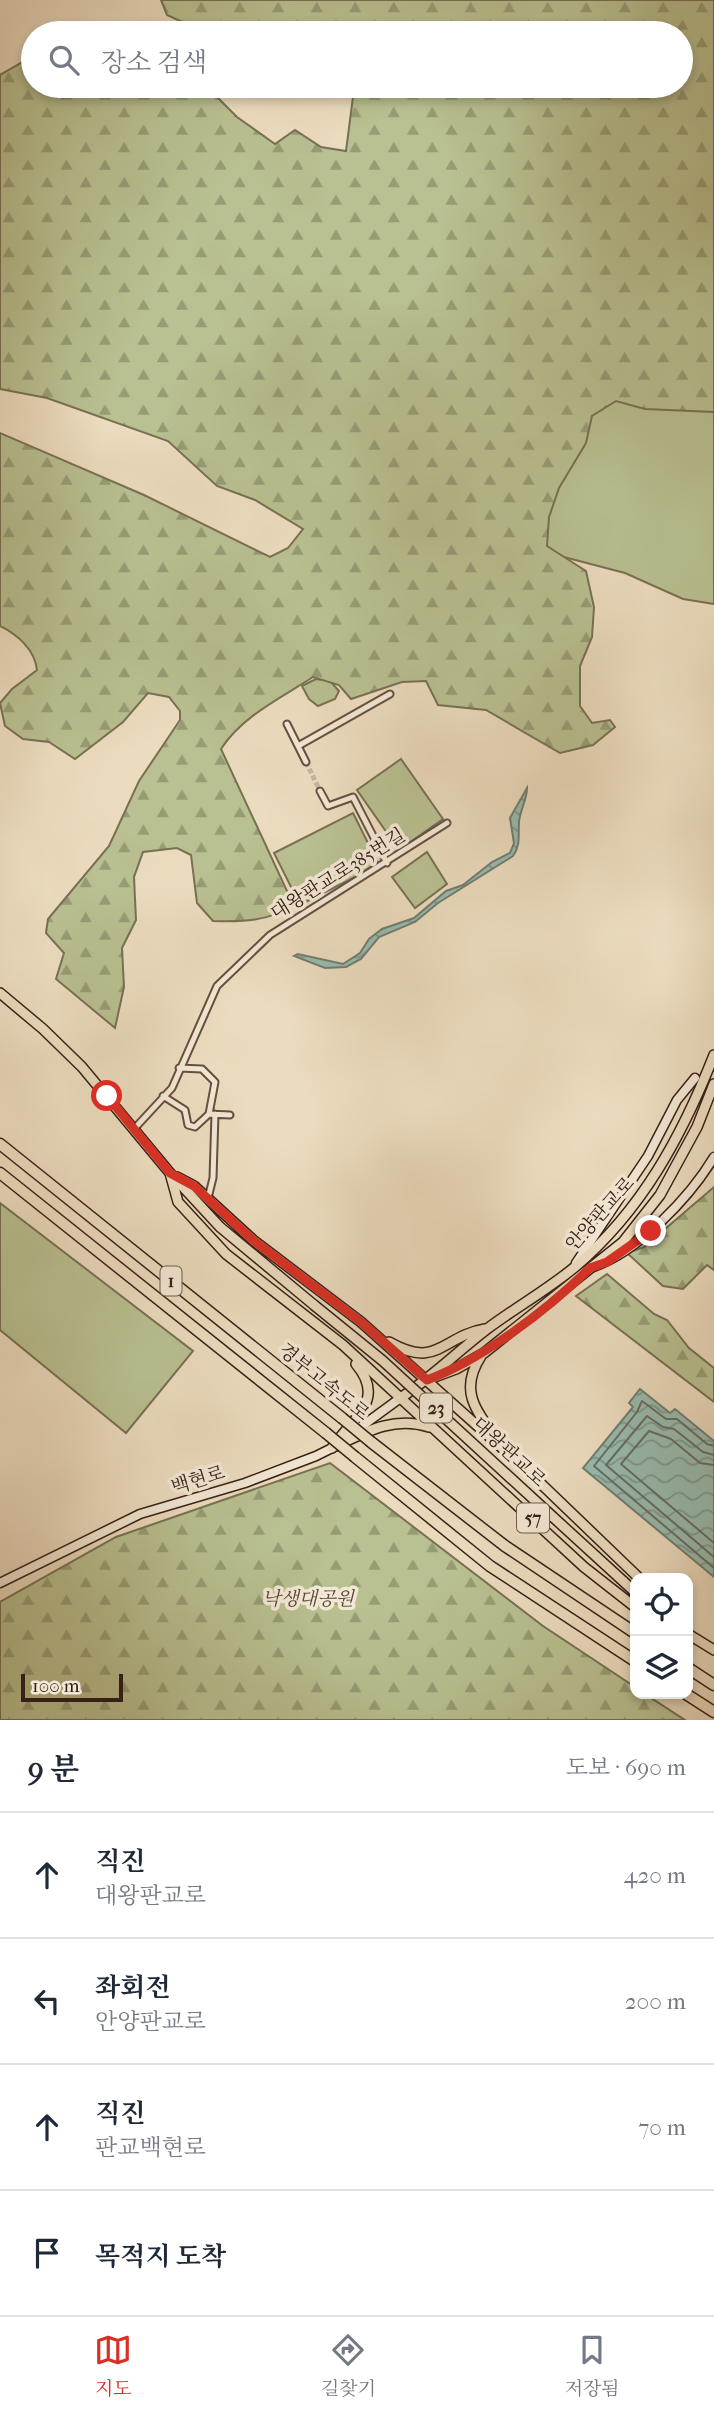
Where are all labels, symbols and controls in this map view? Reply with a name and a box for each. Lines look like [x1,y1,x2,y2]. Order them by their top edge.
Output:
search box [21,21,693,98]
icon: search [45,41,83,79]
text: 장소 검색 [101,47,207,78]
street label: 대왕판교로385번길 [267,824,409,924]
route start [91,1080,122,1111]
street label: 안양판교로 [561,1173,639,1255]
route end [635,1215,666,1246]
road number: 1 [160,1266,182,1296]
street label: 경부고속도로 [274,1339,374,1425]
road number: 23 [420,1394,452,1422]
street label: 대왕판교로 [468,1413,550,1491]
street label: 백현로 [168,1461,228,1499]
road number: 57 [517,1504,549,1532]
map controls [630,1573,693,1699]
button: locate [630,1573,693,1636]
park label: 낙생대공원 [262,1588,356,1610]
button: layers [630,1636,693,1699]
scale bar [21,1671,122,1703]
text: 100 m [32,1675,80,1697]
text: 9 분 [28,1752,79,1787]
text: 도보 · 690 m [566,1754,686,1781]
text: 직진 [95,1846,145,1877]
icon: ahead [28,1856,66,1894]
text: 420 m [624,1862,686,1889]
text: 대왕판교로 [95,1882,206,1909]
text: 좌회전 [95,1972,170,2003]
icon: left [28,1982,66,2020]
text: 200 m [625,1988,686,2015]
text: 안양판교로 [95,2008,206,2035]
text: 직진 [95,2098,145,2129]
icon: ahead [28,2108,66,2146]
text: 70 m [638,2114,686,2141]
text: 판교백현로 [95,2134,206,2161]
icon: arrive [28,2234,66,2272]
text: 목적지 도착 [95,2241,226,2272]
tab: 지도 [94,2331,132,2400]
tab: 길찾기 [321,2331,376,2400]
tab: 저장됨 [565,2331,620,2400]

